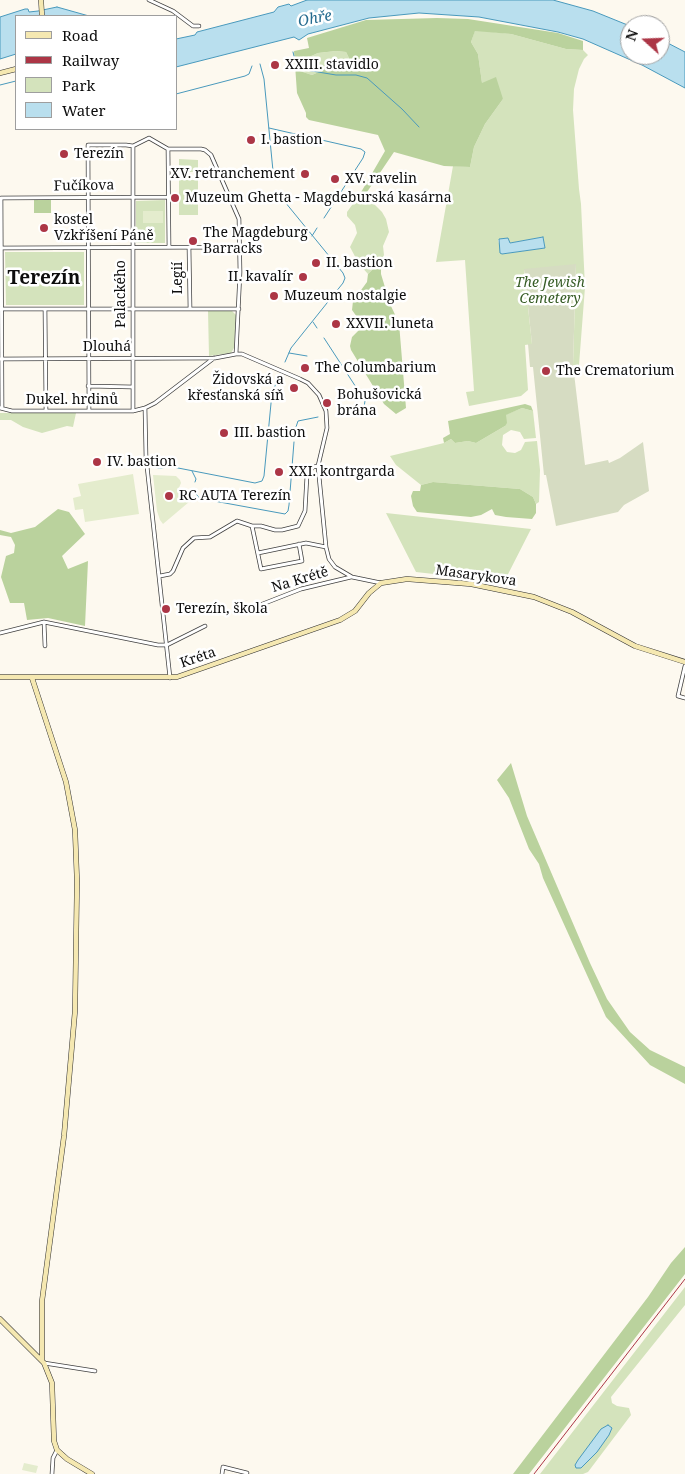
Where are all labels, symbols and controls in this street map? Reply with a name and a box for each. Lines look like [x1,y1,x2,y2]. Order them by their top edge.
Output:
water label: Ohře [296,7,334,31]
legend [15,15,178,130]
north arrow [620,15,670,65]
text: Road [62,25,98,45]
text: N [621,27,642,43]
text: Railway [62,50,119,70]
place label: XXIII. stavidlo [285,57,379,73]
marker: XXIII. stavidlo [269,59,281,71]
text: Park [62,75,95,95]
text: Water [62,100,105,120]
place label: I. bastion [261,132,323,148]
marker: I. bastion [245,134,257,146]
place label: Terezín [74,146,124,162]
marker: Terezín [58,148,70,160]
place label: XV. retranchement [171,166,295,182]
marker: XV. retranchement [299,168,311,180]
place label: XV. ravelin [345,171,417,187]
marker: XV. ravelin [329,173,341,185]
street label: Fučíkova [54,177,114,195]
place label: Muzeum Ghetta - Magdeburská kasárna [185,190,452,206]
marker: Muzeum Ghetta - Magdeburská kasárna [169,192,181,204]
place label: kostel Vzkříšení Páně [54,212,154,244]
marker: kostel Vzkříšení Páně [38,222,50,234]
place label: The Magdeburg Barracks [203,225,308,258]
marker: The Magdeburg Barracks [187,235,199,247]
place label: II. bastion [326,255,393,271]
marker: II. bastion [310,257,322,269]
street label: Palackého [113,260,129,328]
street label: Legií [170,262,186,294]
district label: Terezín [8,268,80,290]
place label: II. kavalír [228,269,293,285]
marker: II. kavalír [297,271,309,283]
park label: The Jewish Cemetery [515,275,585,308]
place label: Muzeum nostalgie [284,288,406,304]
marker: Muzeum nostalgie [268,290,280,302]
place label: XXVII. luneta [346,316,434,332]
marker: XXVII. luneta [330,318,342,330]
street label: Dlouhá [83,339,131,355]
place label: The Columbarium [315,360,436,376]
marker: The Columbarium [299,362,311,374]
place label: The Crematorium [556,363,675,379]
marker: The Crematorium [540,365,552,377]
place label: Židovská a křesťanská síň [188,372,284,404]
marker: Židovská a křesťanská síň [288,382,300,394]
place label: Bohušovická brána [337,387,422,420]
street label: Dukel. hrdinů [26,392,118,408]
marker: Bohušovická brána [321,397,333,409]
place label: III. bastion [234,425,306,441]
marker: III. bastion [218,427,230,439]
place label: IV. bastion [107,454,176,470]
marker: IV. bastion [91,456,103,468]
place label: XXI. kontrgarda [289,464,395,480]
marker: XXI. kontrgarda [273,466,285,478]
place label: RC AUTA Terezín [179,488,291,504]
marker: RC AUTA Terezín [163,490,175,502]
street label: Masarykova [434,562,518,590]
street label: Na Krétě [270,563,330,597]
place label: Terezín, škola [176,601,268,617]
marker: Terezín, škola [160,603,172,615]
street label: Kréta [178,644,218,672]

